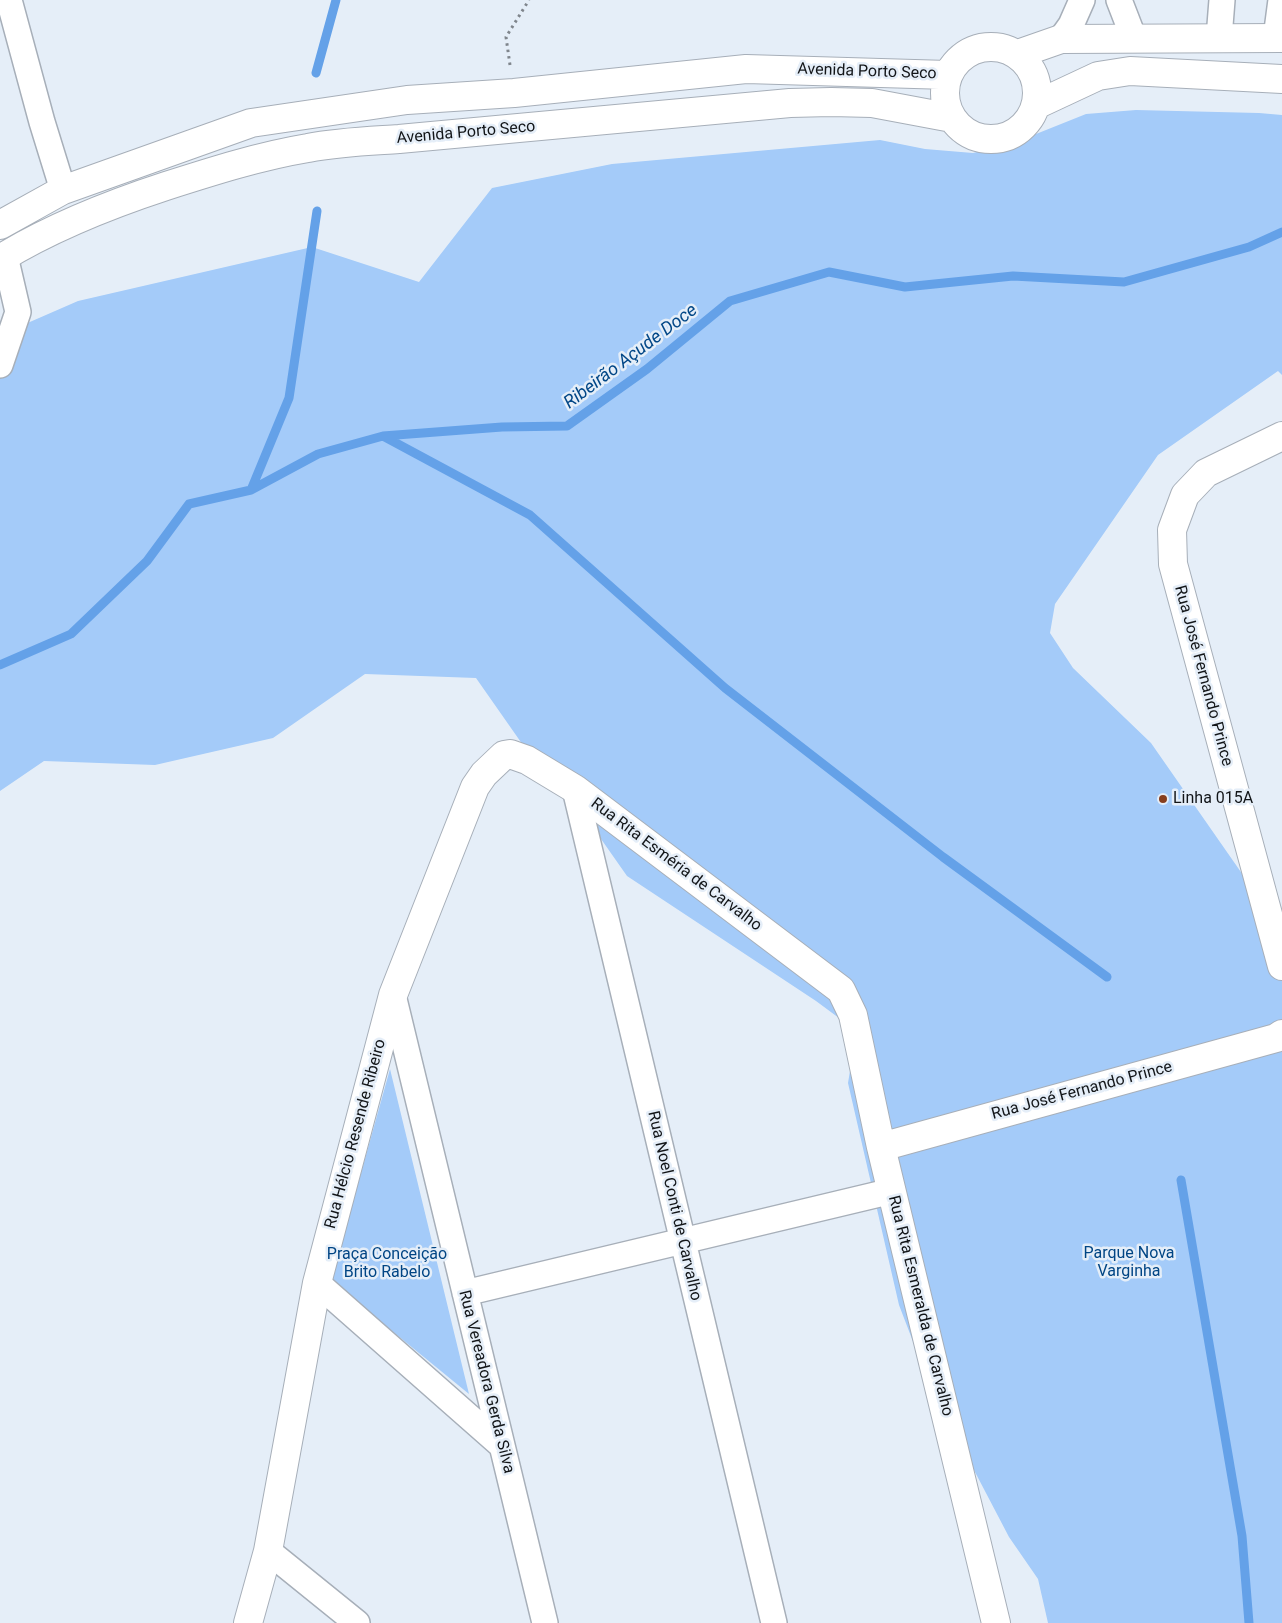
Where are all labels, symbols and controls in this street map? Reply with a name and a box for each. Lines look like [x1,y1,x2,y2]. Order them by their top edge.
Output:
street label: Avenida Porto Seco [797,60,937,84]
street label: Avenida Porto Seco [396,117,536,149]
water label: Ribeirão Açude Doce [560,300,702,414]
street label: Rua José Fernando Prince [1170,584,1236,768]
place label: Linha 015A [1173,789,1253,809]
marker: Linha 015A [1157,793,1169,805]
street label: Rua Rita Esméria de Carvalho [587,794,765,936]
street label: Rua Hélcio Resende Ribeiro [321,1037,391,1231]
street label: Rua José Fernando Prince [990,1058,1174,1124]
street label: Rua Noel Conti de Carvalho [643,1109,705,1303]
street label: Rua Rita Esmeralda de Carvalho [883,1194,957,1418]
park label: Parque Nova Varginha [1083,1244,1175,1282]
park label: Praça Conceição Brito Rabelo [327,1245,447,1283]
street label: Rua Vereadora Gerda Silva [454,1288,518,1476]

